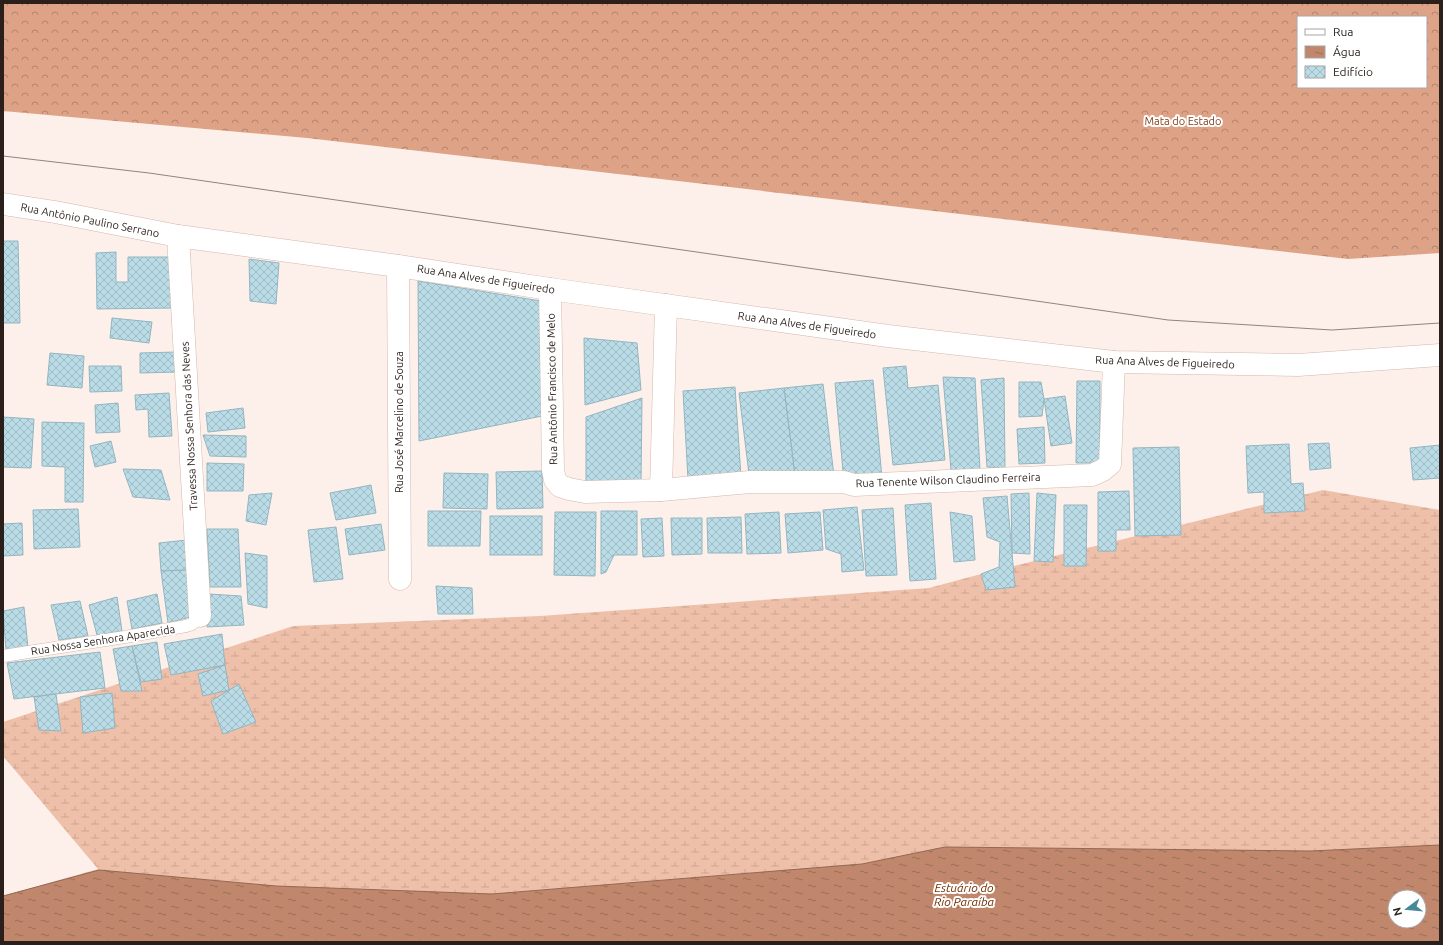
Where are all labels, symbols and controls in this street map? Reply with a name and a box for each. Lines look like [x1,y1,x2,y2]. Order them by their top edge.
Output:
legend [1297,16,1427,88]
text: Rua [1333,25,1354,38]
text: Água [1333,45,1361,58]
text: Edifício [1333,65,1373,78]
park label: Mata do Estado [1145,115,1221,127]
street label: Rua Antônio Paulino Serrano [20,201,160,239]
street label: Rua Ana Alves de Figueiredo [416,262,556,296]
street label: Rua Ana Alves de Figueiredo [737,309,877,341]
street label: Rua Antônio Francisco de Melo [545,313,559,465]
street label: Travessa Nossa Senhora das Neves [179,341,199,511]
street label: Rua José Marcelino de Souza [393,351,405,493]
street label: Rua Ana Alves de Figueiredo [1095,354,1235,370]
street label: Rua Tenente Wilson Claudino Ferreira [855,471,1041,489]
street label: Rua Nossa Senhora Aparecida [30,623,176,657]
water label: Estuário do Rio Paraíba [934,881,995,908]
north arrow [1387,889,1427,929]
text: N [1390,906,1404,917]

